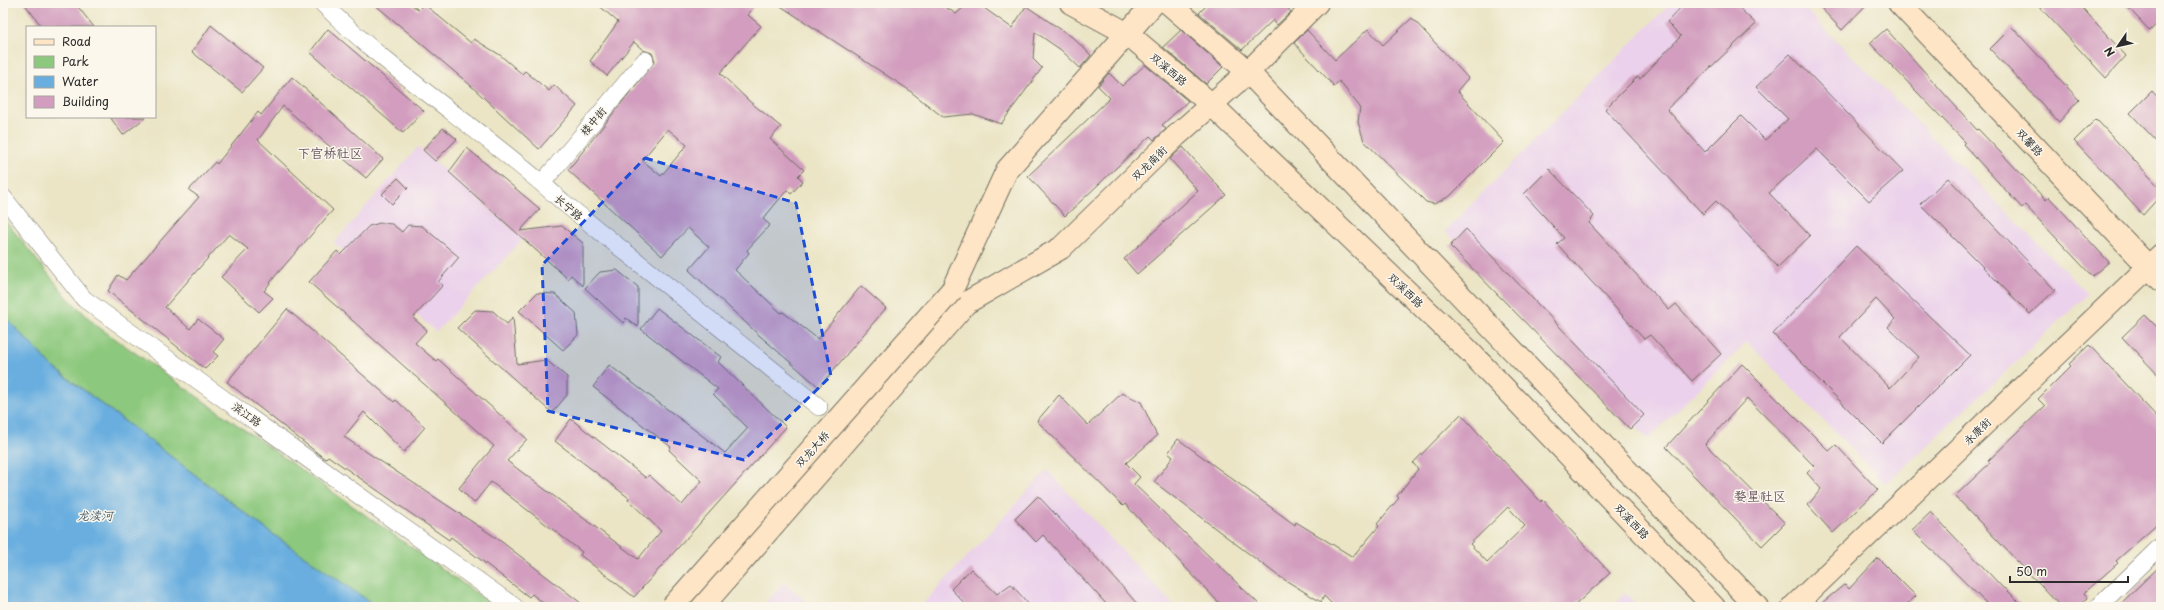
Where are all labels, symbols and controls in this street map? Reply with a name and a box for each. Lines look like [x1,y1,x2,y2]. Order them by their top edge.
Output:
legend [26,26,156,118]
north arrow [2098,26,2138,66]
text: Road [62,32,91,50]
text: N [2100,43,2119,60]
street label: 双溪西路 [1147,48,1191,90]
text: Park [62,52,89,70]
text: Water [62,72,99,90]
text: Building [62,92,109,110]
street label: 楼中街 [576,102,611,139]
street label: 双馨路 [2013,124,2047,160]
street label: 双龙南街 [1127,141,1171,184]
district label: 下官桥社区 [297,143,363,162]
street label: 长宁路 [551,190,587,224]
street label: 双溪西路 [1384,269,1428,311]
street label: 滨江路 [229,397,265,431]
street label: 永康街 [1959,413,1995,449]
street label: 双龙大桥 [791,427,833,471]
district label: 婺星社区 [1734,486,1786,505]
street label: 双溪西路 [1611,499,1653,543]
water label: 龙渎河 [77,506,115,524]
scale bar [2010,558,2128,584]
text: 50 m [2016,562,2047,580]

